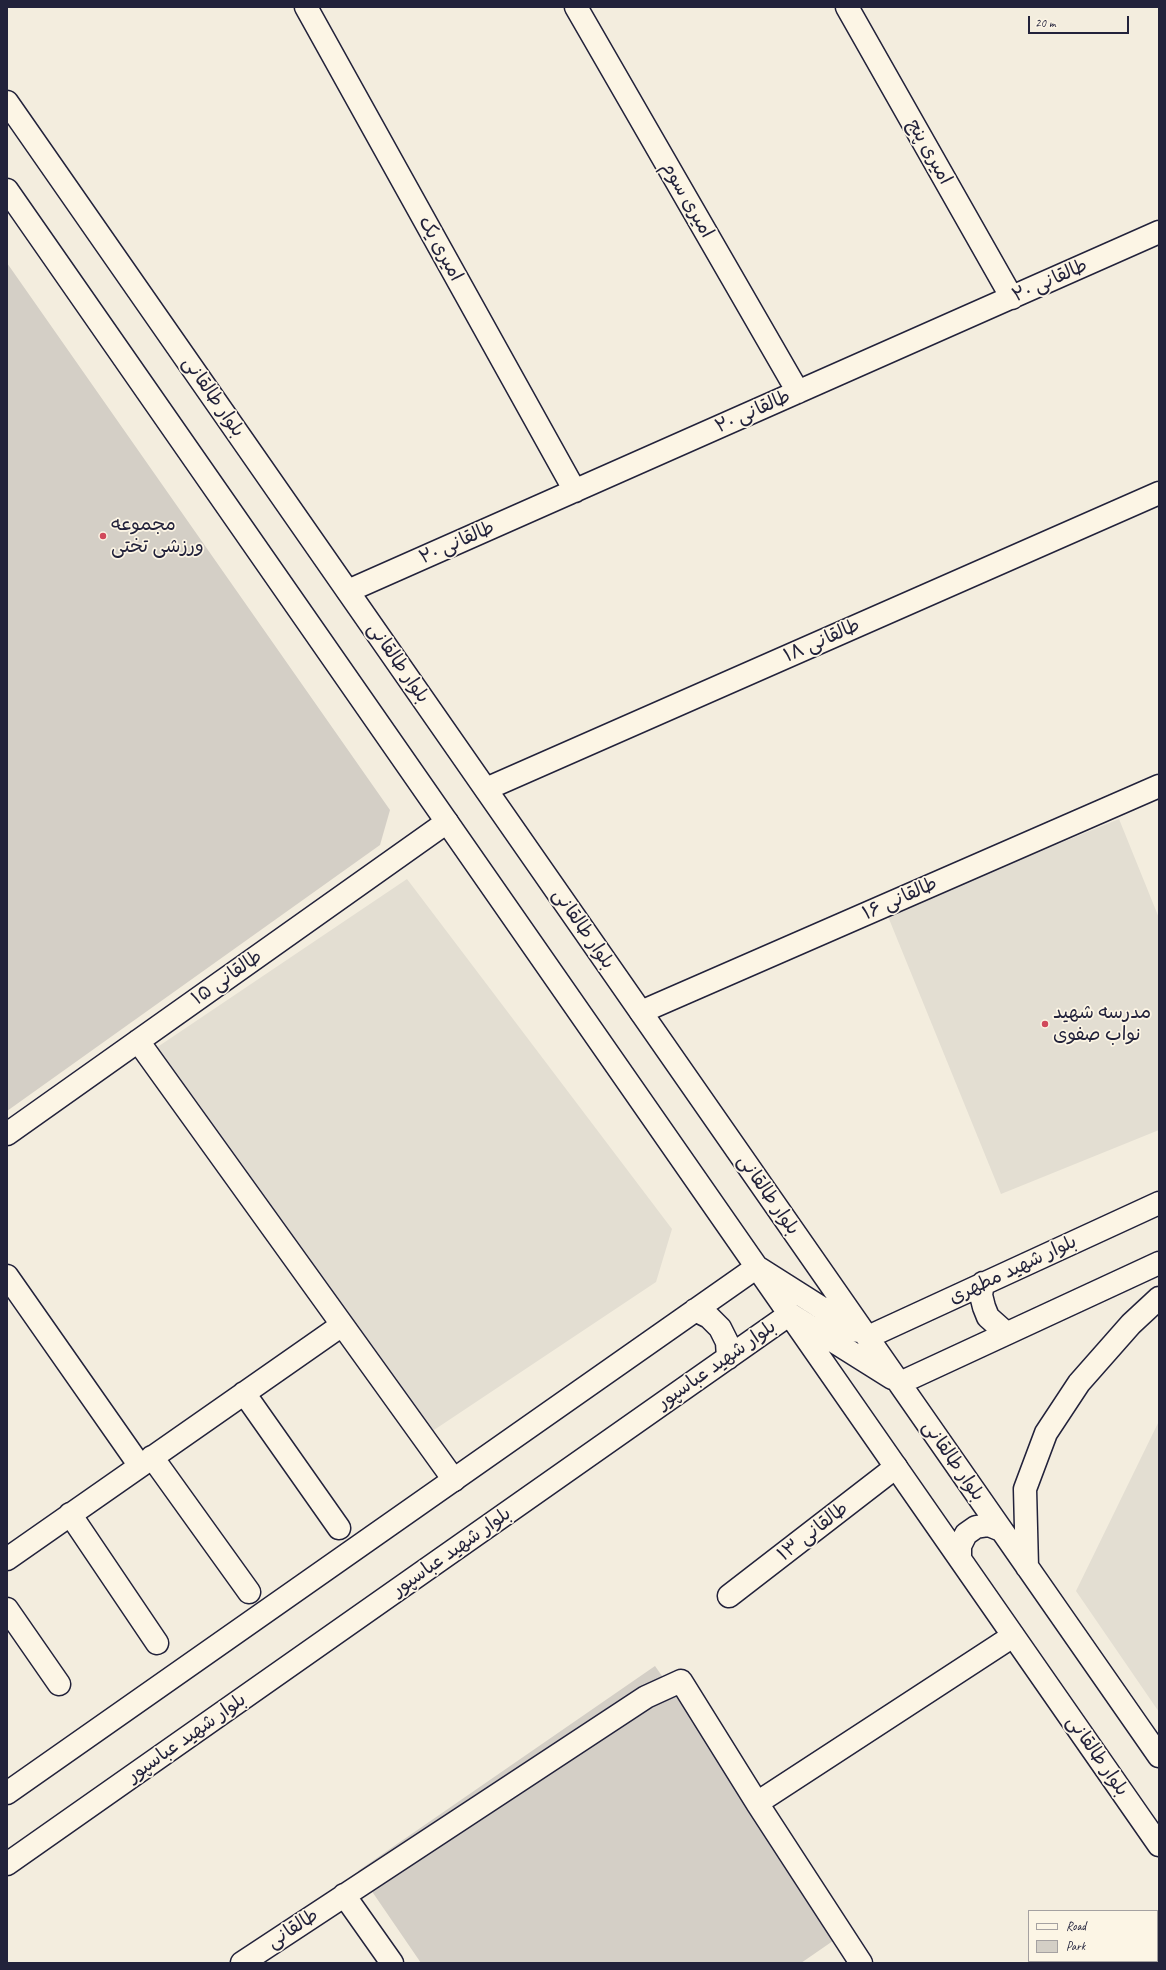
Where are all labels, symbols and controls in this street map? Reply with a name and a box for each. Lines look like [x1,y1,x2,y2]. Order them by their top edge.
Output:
scale bar [1030,8,1131,34]
text: 20 m [1035,15,1055,31]
street label: امیری پنج [902,115,956,189]
street label: امیری سوم [656,158,718,242]
street label: امیری یک [413,213,467,285]
street label: طالقانی ۲۰ [1009,254,1091,308]
street label: بلوار طالقانی [177,352,249,442]
street label: طالقانی ۲۰ [712,385,794,439]
place label: مجموعه ورزشی تختی [111,514,204,558]
street label: طالقانی ۲۰ [416,516,498,570]
marker: مجموعه ورزشی تختی [98,531,108,541]
street label: طالقانی ۱۸ [780,614,864,668]
street label: بلوار طالقانی [362,618,434,708]
street label: طالقانی ۱۶ [859,872,941,926]
street label: بلوار طالقانی [547,884,619,974]
street label: طالقانی ۱۵ [187,945,267,1011]
place label: مدرسه شهید نواب صفوی [1053,1002,1151,1046]
marker: مدرسه شهید نواب صفوی [1040,1019,1050,1029]
street label: بلوار طالقانی [732,1150,804,1240]
street label: بلوار شهید مطهری [946,1231,1080,1309]
street label: بلوار شهید عباسپور [653,1316,781,1414]
street label: بلوار طالقانی [917,1416,989,1506]
street label: طالقانی ۱۳ [773,1497,853,1567]
street label: بلوار شهید عباسپور [388,1503,516,1601]
street label: بلوار شهید عباسپور [123,1689,251,1787]
street label: بلوار طالقانی [1061,1711,1133,1801]
street label: طالقانی [263,1904,323,1954]
legend [1028,1910,1158,1962]
text: Road [1066,1918,1086,1934]
text: Park [1066,1938,1085,1954]

